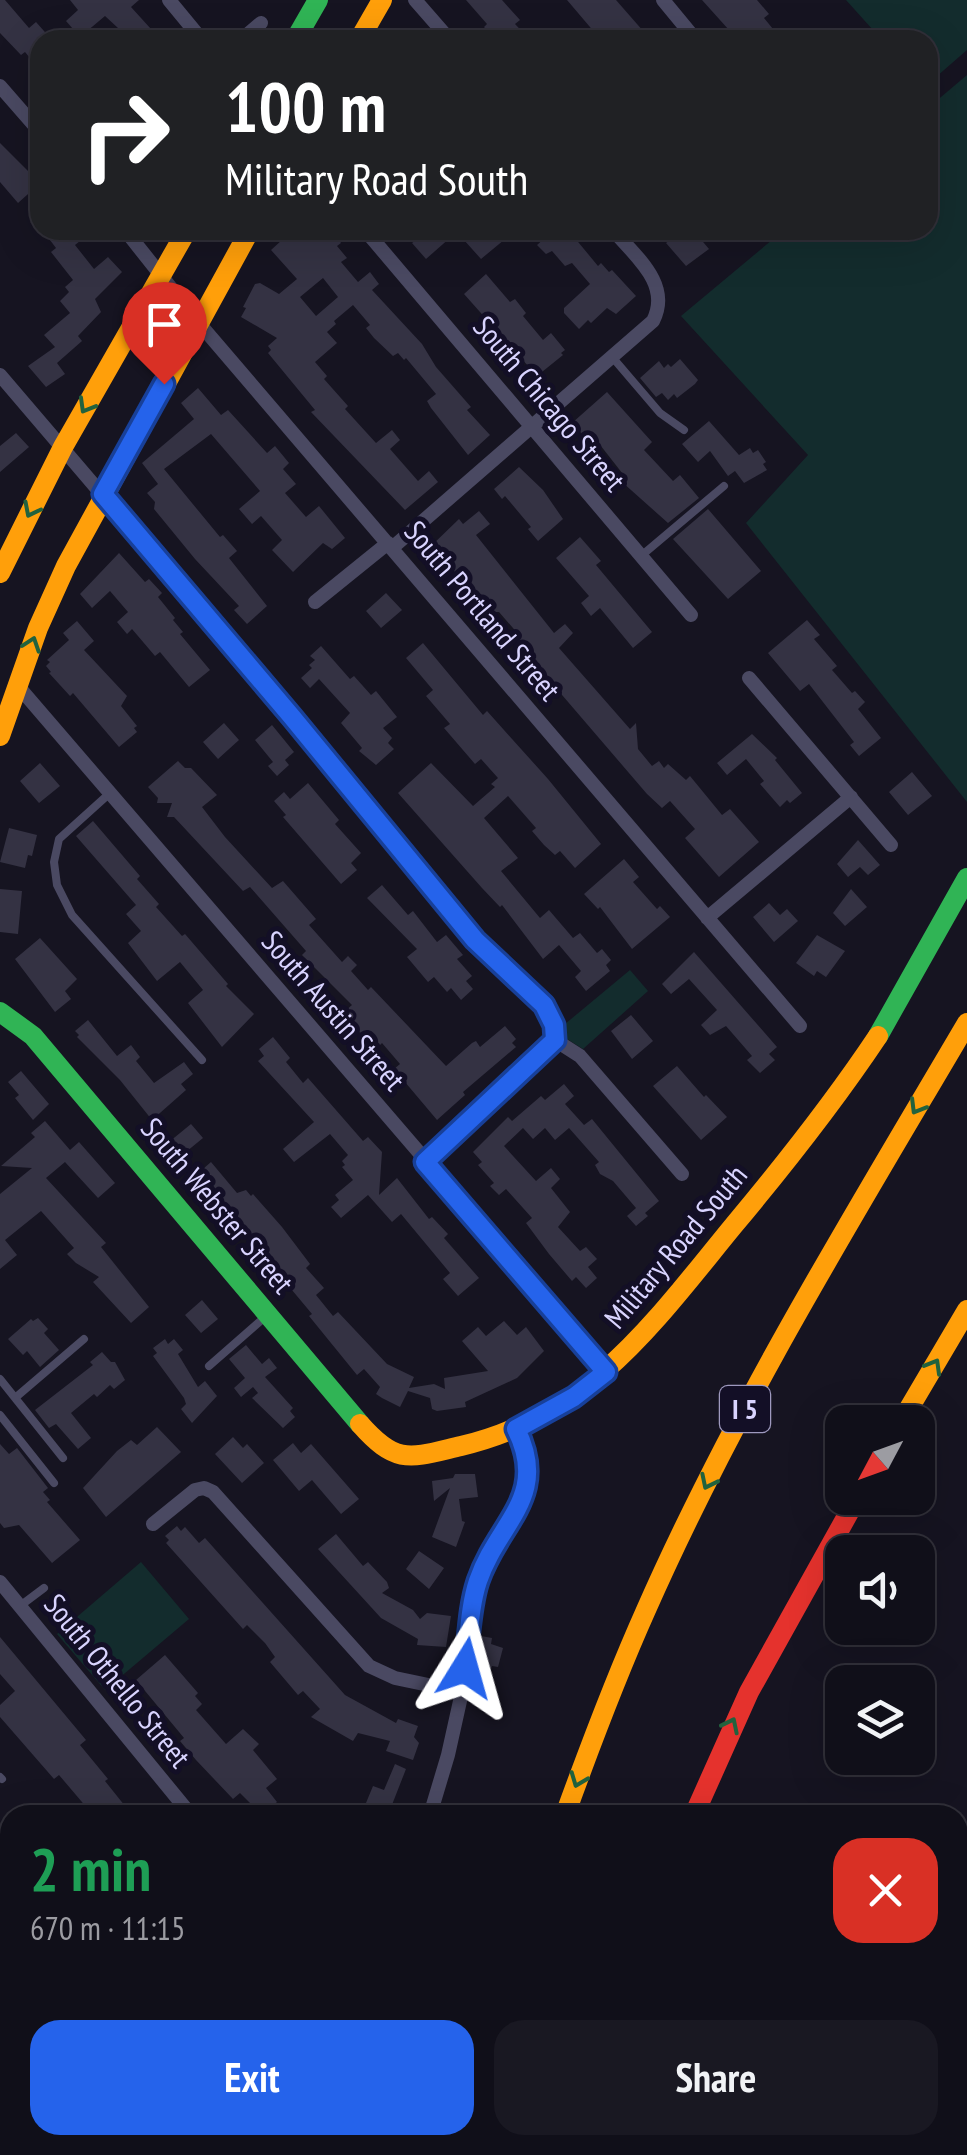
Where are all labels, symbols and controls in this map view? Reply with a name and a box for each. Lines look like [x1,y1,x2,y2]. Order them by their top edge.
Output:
text: 100 m [225,61,386,151]
icon: right [60,70,190,200]
text: Military Road South [225,149,528,207]
pin [122,282,207,385]
icon: arrive [137,297,192,352]
street label: South Chicago Street [465,307,635,499]
one-way arrow [79,395,99,413]
one-way arrow [24,500,44,518]
street label: South Portland Street [397,512,570,709]
one-way arrow [21,636,41,653]
street label: South Austin Street [254,922,415,1099]
one-way arrow [910,1096,930,1114]
street label: South Webster Street [133,1109,304,1302]
street label: Military Road South [595,1156,755,1336]
one-way arrow [922,1359,941,1377]
road number: I 5 [720,1386,770,1432]
north arrow [825,1405,935,1515]
map controls [825,1405,935,1775]
one-way arrow [700,1472,720,1490]
button: sound [825,1535,935,1645]
street label: South Othello Street [36,1585,201,1775]
position arrow [413,1616,517,1720]
button: layers [825,1665,935,1775]
one-way arrow [719,1717,739,1735]
one-way arrow [569,1771,589,1788]
text: 2 min [30,1830,151,1908]
button: close [833,1838,938,1943]
text: 670 m · 11:15 [30,1907,185,1949]
button: Exit [30,2020,474,2135]
button: Share [494,2020,938,2135]

